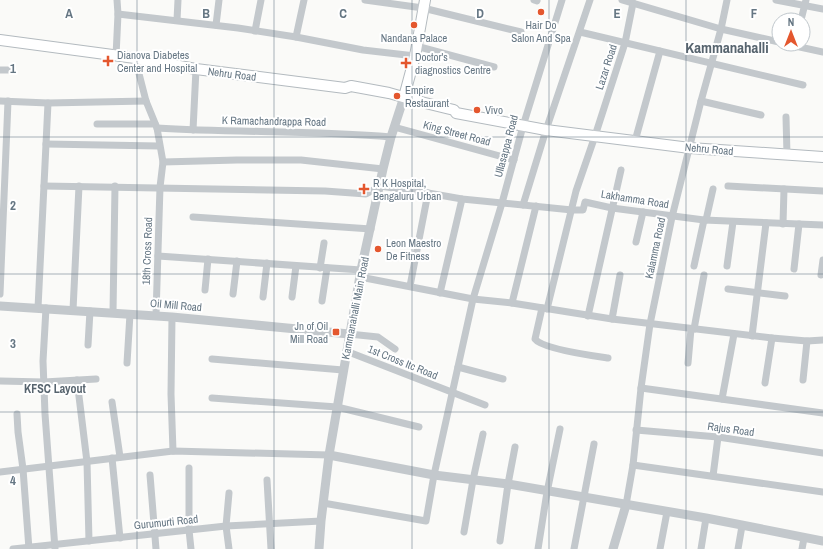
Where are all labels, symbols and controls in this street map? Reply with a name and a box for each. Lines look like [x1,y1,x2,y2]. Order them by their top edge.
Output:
text: A [65,5,73,22]
text: B [202,5,210,22]
text: C [339,5,347,22]
text: D [476,5,484,22]
text: E [613,5,621,22]
text: F [751,5,758,22]
marker: Hair Do Salon And Spa [536,7,546,17]
north arrow [771,12,811,52]
text: N [788,15,794,29]
place label: Hair Do Salon And Spa [511,18,571,45]
marker: Nandana Palace [409,20,419,30]
place label: Nandana Palace [381,31,447,45]
district label: Kammanahalli [685,37,769,58]
street label: Lazar Road [592,43,620,91]
place label: Dianova Diabetes Center and Hospital [117,48,197,75]
place label: Doctor's diagnostics Centre [415,50,491,77]
marker: Dianova Diabetes Center and Hospital [102,55,114,67]
marker: Doctor's diagnostics Centre [400,57,412,69]
text: 1 [10,60,16,77]
street label: Nehru Road [207,64,257,84]
place label: Empire Restaurant [405,83,450,110]
marker: Empire Restaurant [392,91,402,101]
place label: Vivo [485,103,503,117]
marker: Vivo [472,105,482,115]
street label: K Ramachandrappa Road [222,113,326,129]
street label: Ullasappa Road [491,113,521,179]
street label: King Street Road [422,117,492,149]
street label: Nehru Road [684,140,734,158]
place label: R K Hospital, Bengaluru Urban [373,176,441,203]
marker: R K Hospital, Bengaluru Urban [358,183,370,195]
street label: Lakhamma Road [600,187,670,211]
text: 2 [10,197,16,214]
street label: Kalamma Road [642,216,668,280]
street label: 18th Cross Road [139,217,155,285]
place label: Leon Maestro De Fitness [386,236,441,263]
marker: Leon Maestro De Fitness [373,244,383,254]
street label: Kammanahalli Main Road [338,255,372,361]
street label: Oil Mill Road [149,296,203,314]
place label: Jn of Oil Mill Road [290,319,328,346]
marker: Jn of Oil Mill Road [331,327,341,337]
text: 3 [10,335,16,352]
street label: 1st Cross Itc Road [366,342,440,382]
district label: KFSC Layout [24,381,87,397]
street label: Rajus Road [707,419,755,439]
text: 4 [10,472,16,489]
street label: Gurumurti Road [133,512,199,532]

